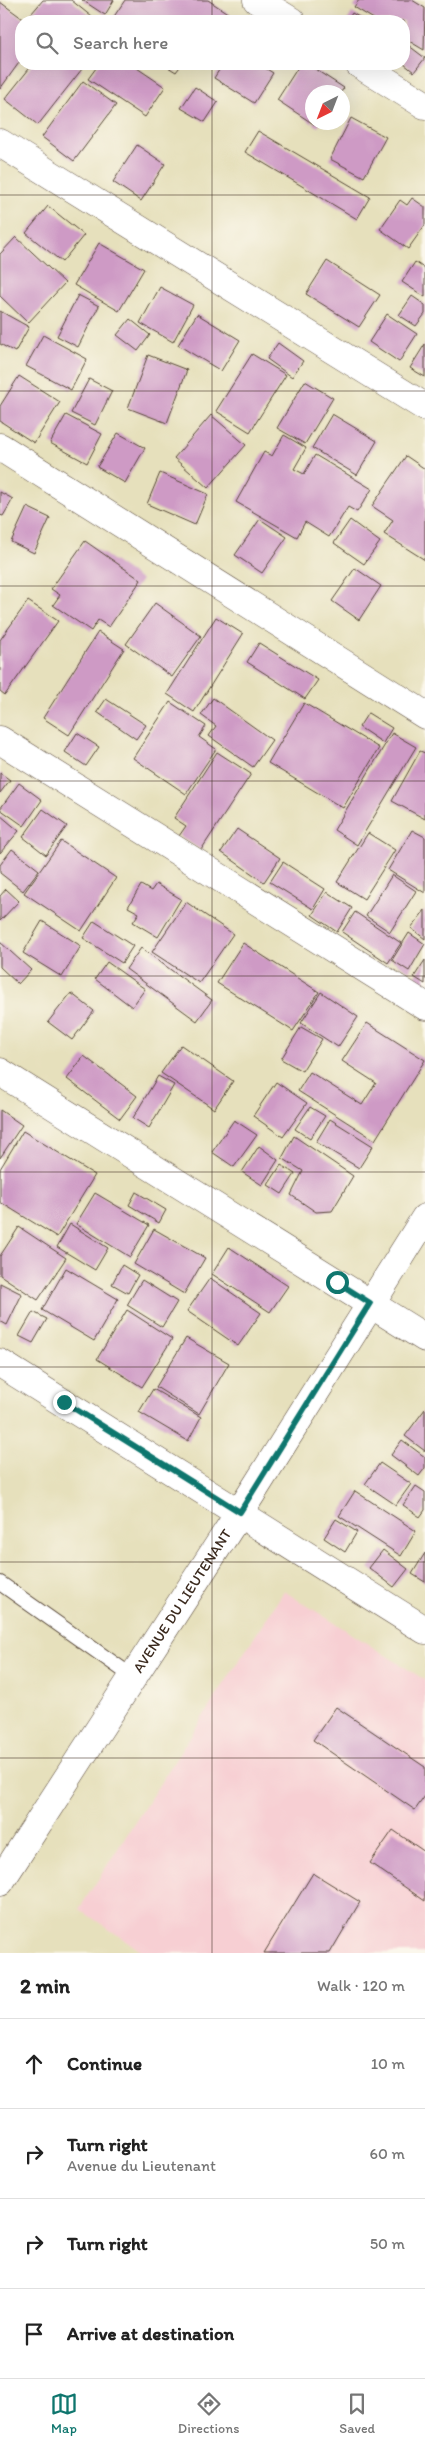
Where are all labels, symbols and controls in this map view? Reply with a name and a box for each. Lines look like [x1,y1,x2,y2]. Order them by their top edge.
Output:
search box [15,15,410,70]
icon: search [33,29,61,57]
text: Search here [73,31,168,54]
north arrow [305,85,350,130]
route start [326,1271,349,1294]
route end [53,1391,76,1414]
street label: AVENUE DU LIEUTENANT [129,1525,236,1676]
text: 2 min [20,1973,70,1998]
text: Walk · 120 m [317,1976,405,1995]
icon: ahead [20,2050,48,2078]
text: Continue [67,2052,142,2075]
text: 10 m [371,2054,405,2073]
text: Turn right [67,2133,148,2156]
icon: right [20,2140,48,2168]
text: 60 m [370,2144,405,2163]
text: Avenue du Lieutenant [67,2156,216,2175]
icon: right [20,2230,48,2258]
text: Turn right [67,2232,148,2255]
text: 50 m [370,2234,405,2253]
icon: arrive [20,2320,48,2348]
text: Arrive at destination [67,2322,234,2345]
tab: Map [50,2390,78,2437]
tab: Directions [178,2390,239,2437]
tab: Saved [339,2390,375,2437]

